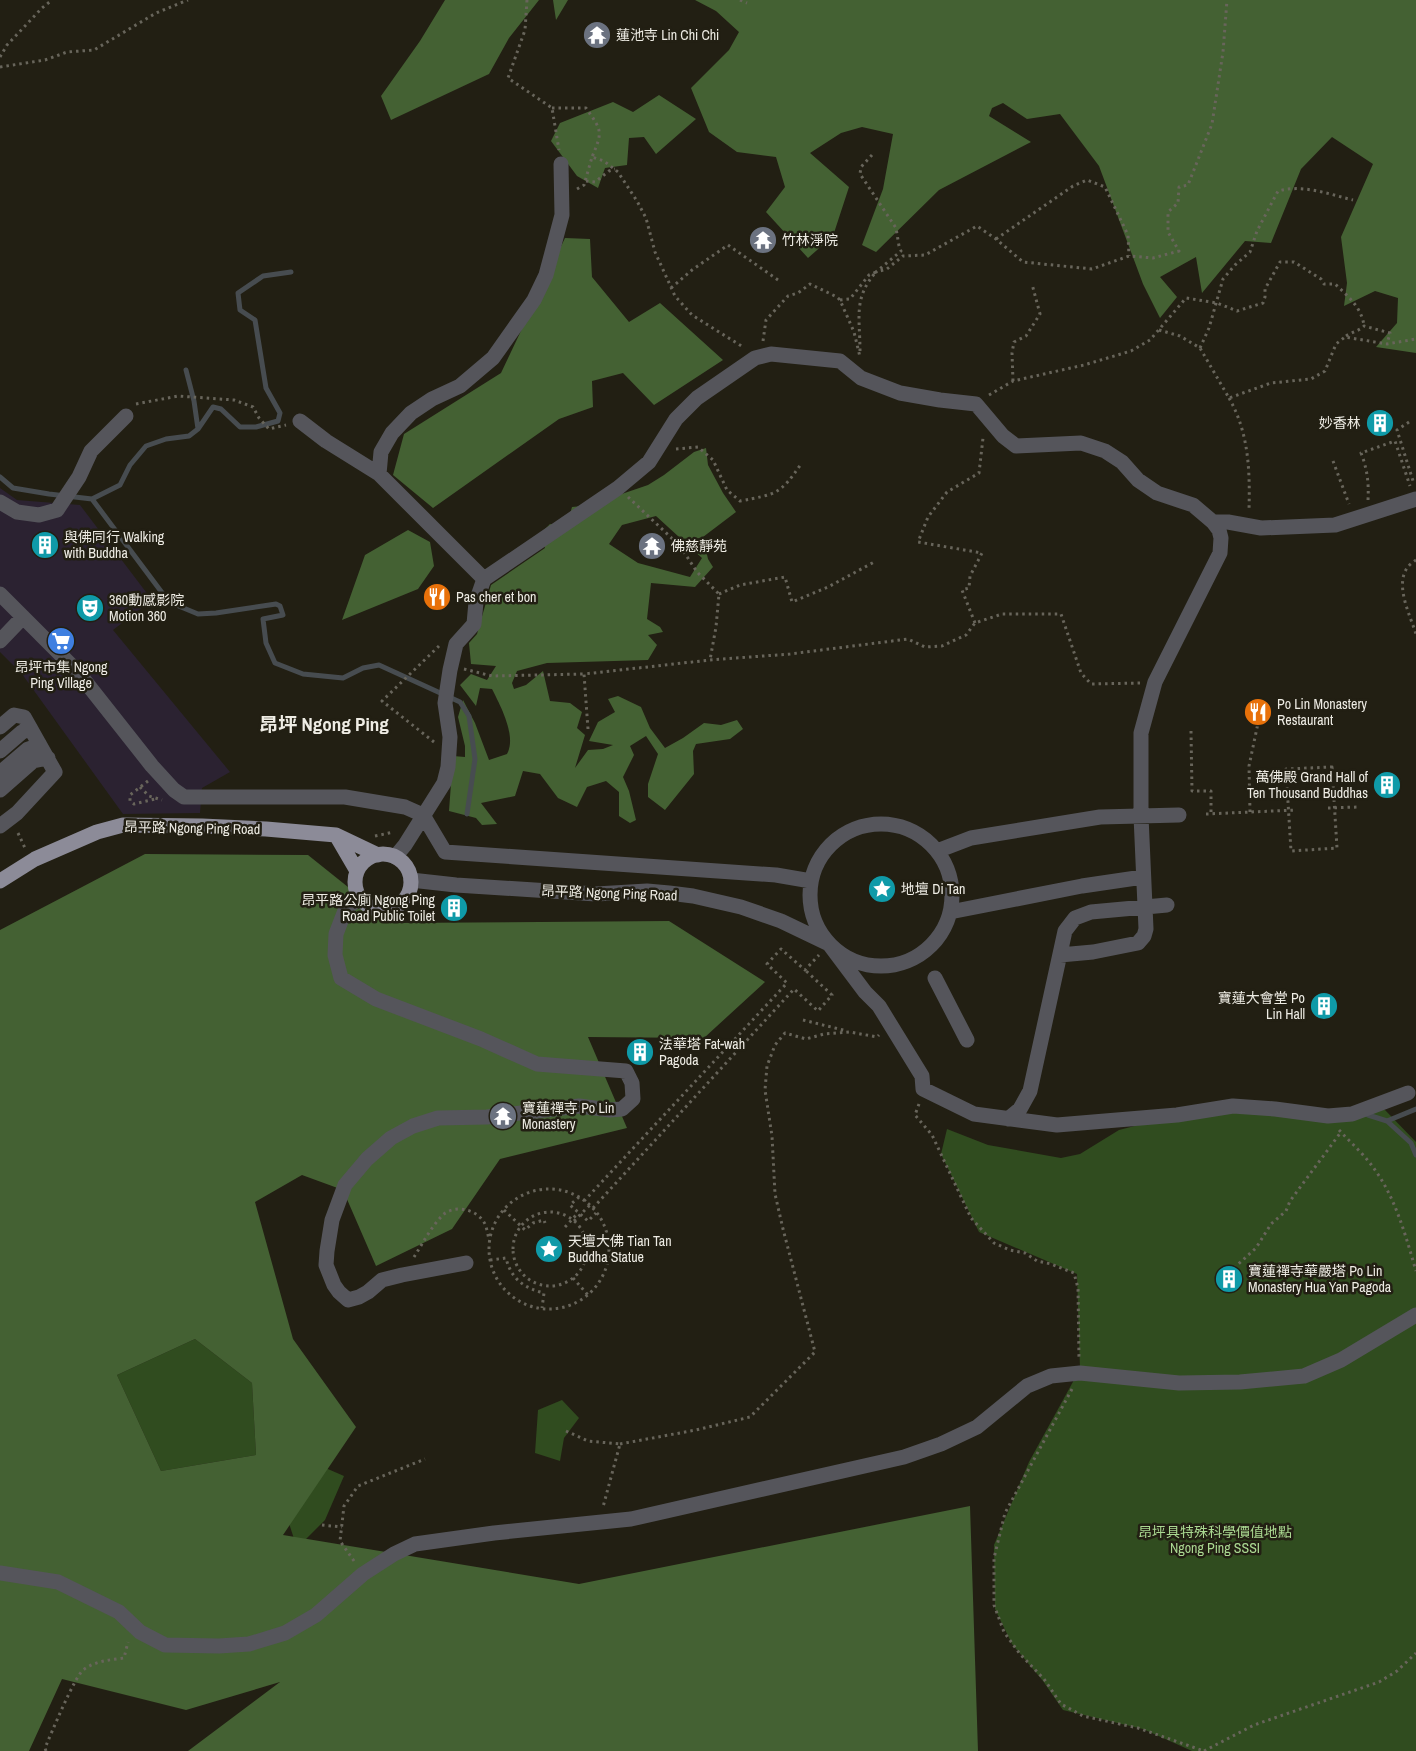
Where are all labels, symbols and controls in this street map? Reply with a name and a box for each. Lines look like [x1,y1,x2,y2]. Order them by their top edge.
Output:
temple icon: 蓮池寺 Lin Chi Chi [582,20,612,50]
place label: 蓮池寺 Lin Chi Chi [616,26,719,44]
temple icon: 竹林淨院 [748,225,778,255]
place label: 竹林淨院 [782,231,838,249]
building icon: 妙香林 [1365,408,1395,438]
place label: 妙香林 [1319,414,1361,432]
place label: 與佛同行 Walking with Buddha [64,528,165,562]
building icon: 與佛同行 Walking with Buddha [30,530,60,560]
temple icon: 佛慈靜苑 [637,531,667,561]
place label: 佛慈靜苑 [671,537,727,555]
restaurant icon: Pas cher et bon [422,582,452,612]
place label: Pas cher et bon [456,588,536,606]
place label: 360動感影院 Motion 360 [109,591,184,625]
theatre icon: 360動感影院 Motion 360 [75,593,105,623]
supermarket icon: 昂坪市集 Ngong Ping Village [46,626,76,656]
place label: 昂坪市集 Ngong Ping Village [14,658,108,692]
place label: Po Lin Monastery Restaurant [1277,695,1367,729]
restaurant icon: Po Lin Monastery Restaurant [1243,697,1273,727]
district label: 昂坪 Ngong Ping [259,711,389,737]
place label: 萬佛殿 Grand Hall of Ten Thousand Buddhas [1247,768,1369,802]
building icon: 萬佛殿 Grand Hall of Ten Thousand Buddhas [1372,770,1402,800]
street label: 昂平路 Ngong Ping Road [124,818,260,838]
place icon: 地壇 Di Tan [867,874,897,904]
place label: 地壇 Di Tan [901,880,965,898]
street label: 昂平路 Ngong Ping Road [540,882,678,904]
place label: 昂平路公廁 Ngong Ping Road Public Toilet [301,891,436,925]
building icon: 昂平路公廁 Ngong Ping Road Public Toilet [439,893,469,923]
place label: 寶蓮大會堂 Po Lin Hall [1218,989,1305,1023]
building icon: 寶蓮大會堂 Po Lin Hall [1309,991,1339,1021]
place label: 法華塔 Fat-wah Pagoda [659,1035,745,1069]
building icon: 法華塔 Fat-wah Pagoda [625,1037,655,1067]
place label: 寶蓮禪寺 Po Lin Monastery [522,1099,614,1133]
temple icon: 寶蓮禪寺 Po Lin Monastery [488,1101,518,1131]
place label: 天壇大佛 Tian Tan Buddha Statue [568,1232,672,1266]
place icon: 天壇大佛 Tian Tan Buddha Statue [534,1234,564,1264]
place label: 寶蓮禪寺華嚴塔 Po Lin Monastery Hua Yan Pagoda [1248,1262,1392,1296]
building icon: 寶蓮禪寺華嚴塔 Po Lin Monastery Hua Yan Pagoda [1214,1264,1244,1294]
park label: 昂坪具特殊科學價值地點 Ngong Ping SSSI [1138,1523,1292,1557]

